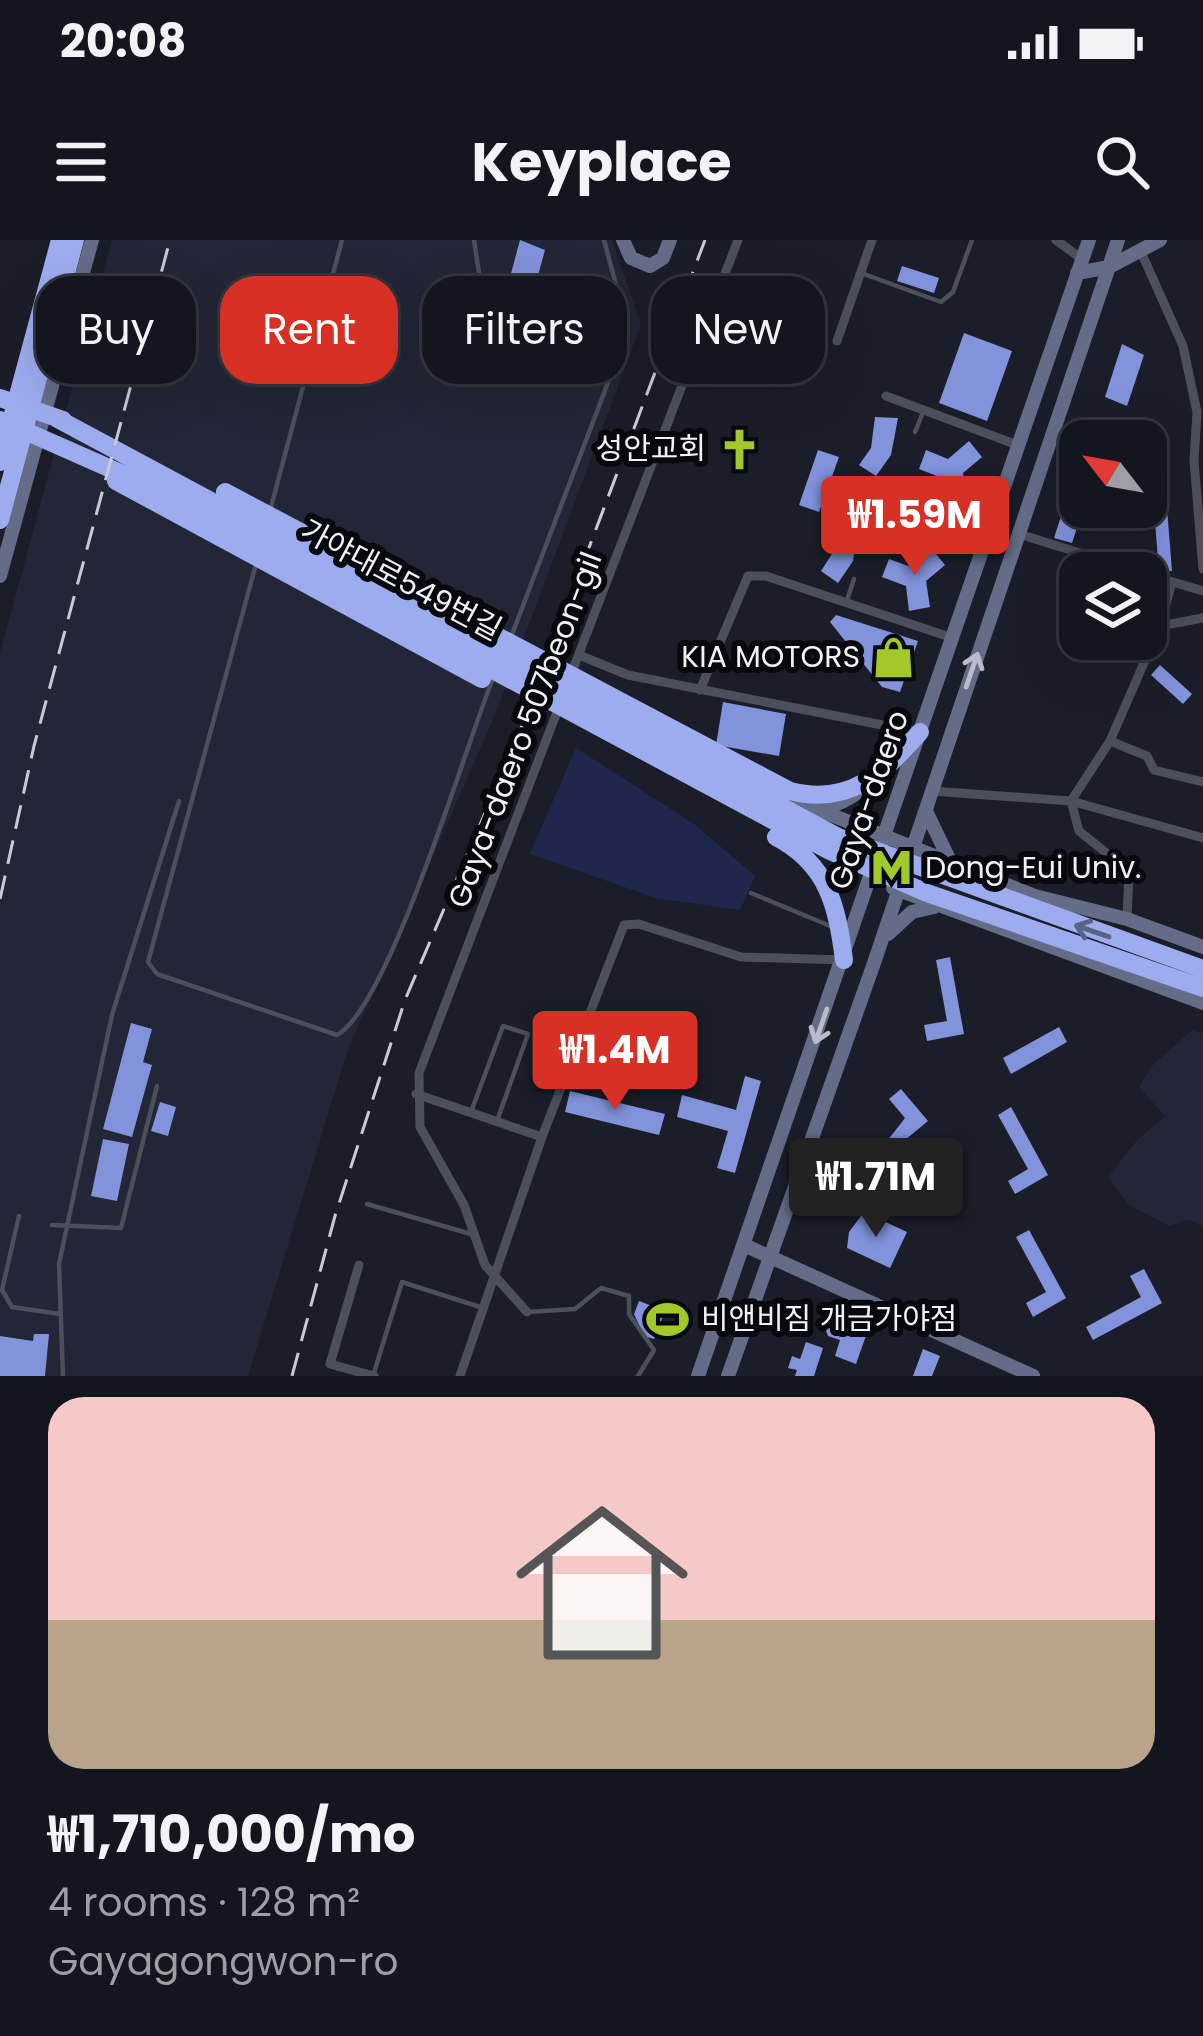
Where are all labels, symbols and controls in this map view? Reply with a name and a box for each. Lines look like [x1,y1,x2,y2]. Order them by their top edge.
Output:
text: 20:08 [60,10,186,73]
text: Keyplace [471,124,732,200]
icon: menu [48,129,114,195]
icon: search [1089,129,1155,195]
chip: Buy [36,276,196,384]
chip: Rent [220,276,398,384]
chip: Filters [422,276,627,384]
chip: New [651,276,825,384]
north arrow [1059,420,1167,528]
map controls [1059,420,1167,660]
church icon: 성안교회 [717,426,763,472]
place label: 성안교회 [596,427,706,470]
pin: ₩1.59M [817,476,1013,578]
text: ₩1.59M [848,487,982,542]
street label: 가야대로549번길 [293,508,509,651]
street label: Gaya-daero 507beon-gil [437,546,612,914]
button: layers [1059,552,1167,660]
shop icon: KIA MOTORS [871,634,917,680]
place label: KIA MOTORS [681,635,860,678]
one-way arrow [963,652,985,690]
street label: Gaya-daero [818,704,919,895]
metro station icon: Dong-Eui Univ. [868,845,914,891]
place label: Dong-Eui Univ. [925,846,1141,889]
one-way arrow [1075,919,1112,940]
one-way arrow [808,1007,830,1045]
pin: ₩1.4M [531,1011,699,1113]
text: ₩1.4M [560,1022,670,1077]
pin: ₩1.71M [778,1138,974,1240]
text: ₩1.71M [816,1149,936,1204]
sports icon: 비앤비짐 개금가야점 [644,1296,690,1342]
place label: 비앤비짐 개금가야점 [701,1297,957,1340]
icon: home [494,1475,710,1691]
text: ₩1,710,000/mo [48,1798,416,1870]
text: 4 rooms · 128 m² [48,1875,360,1930]
text: Gayagongwon-ro [48,1934,399,1989]

